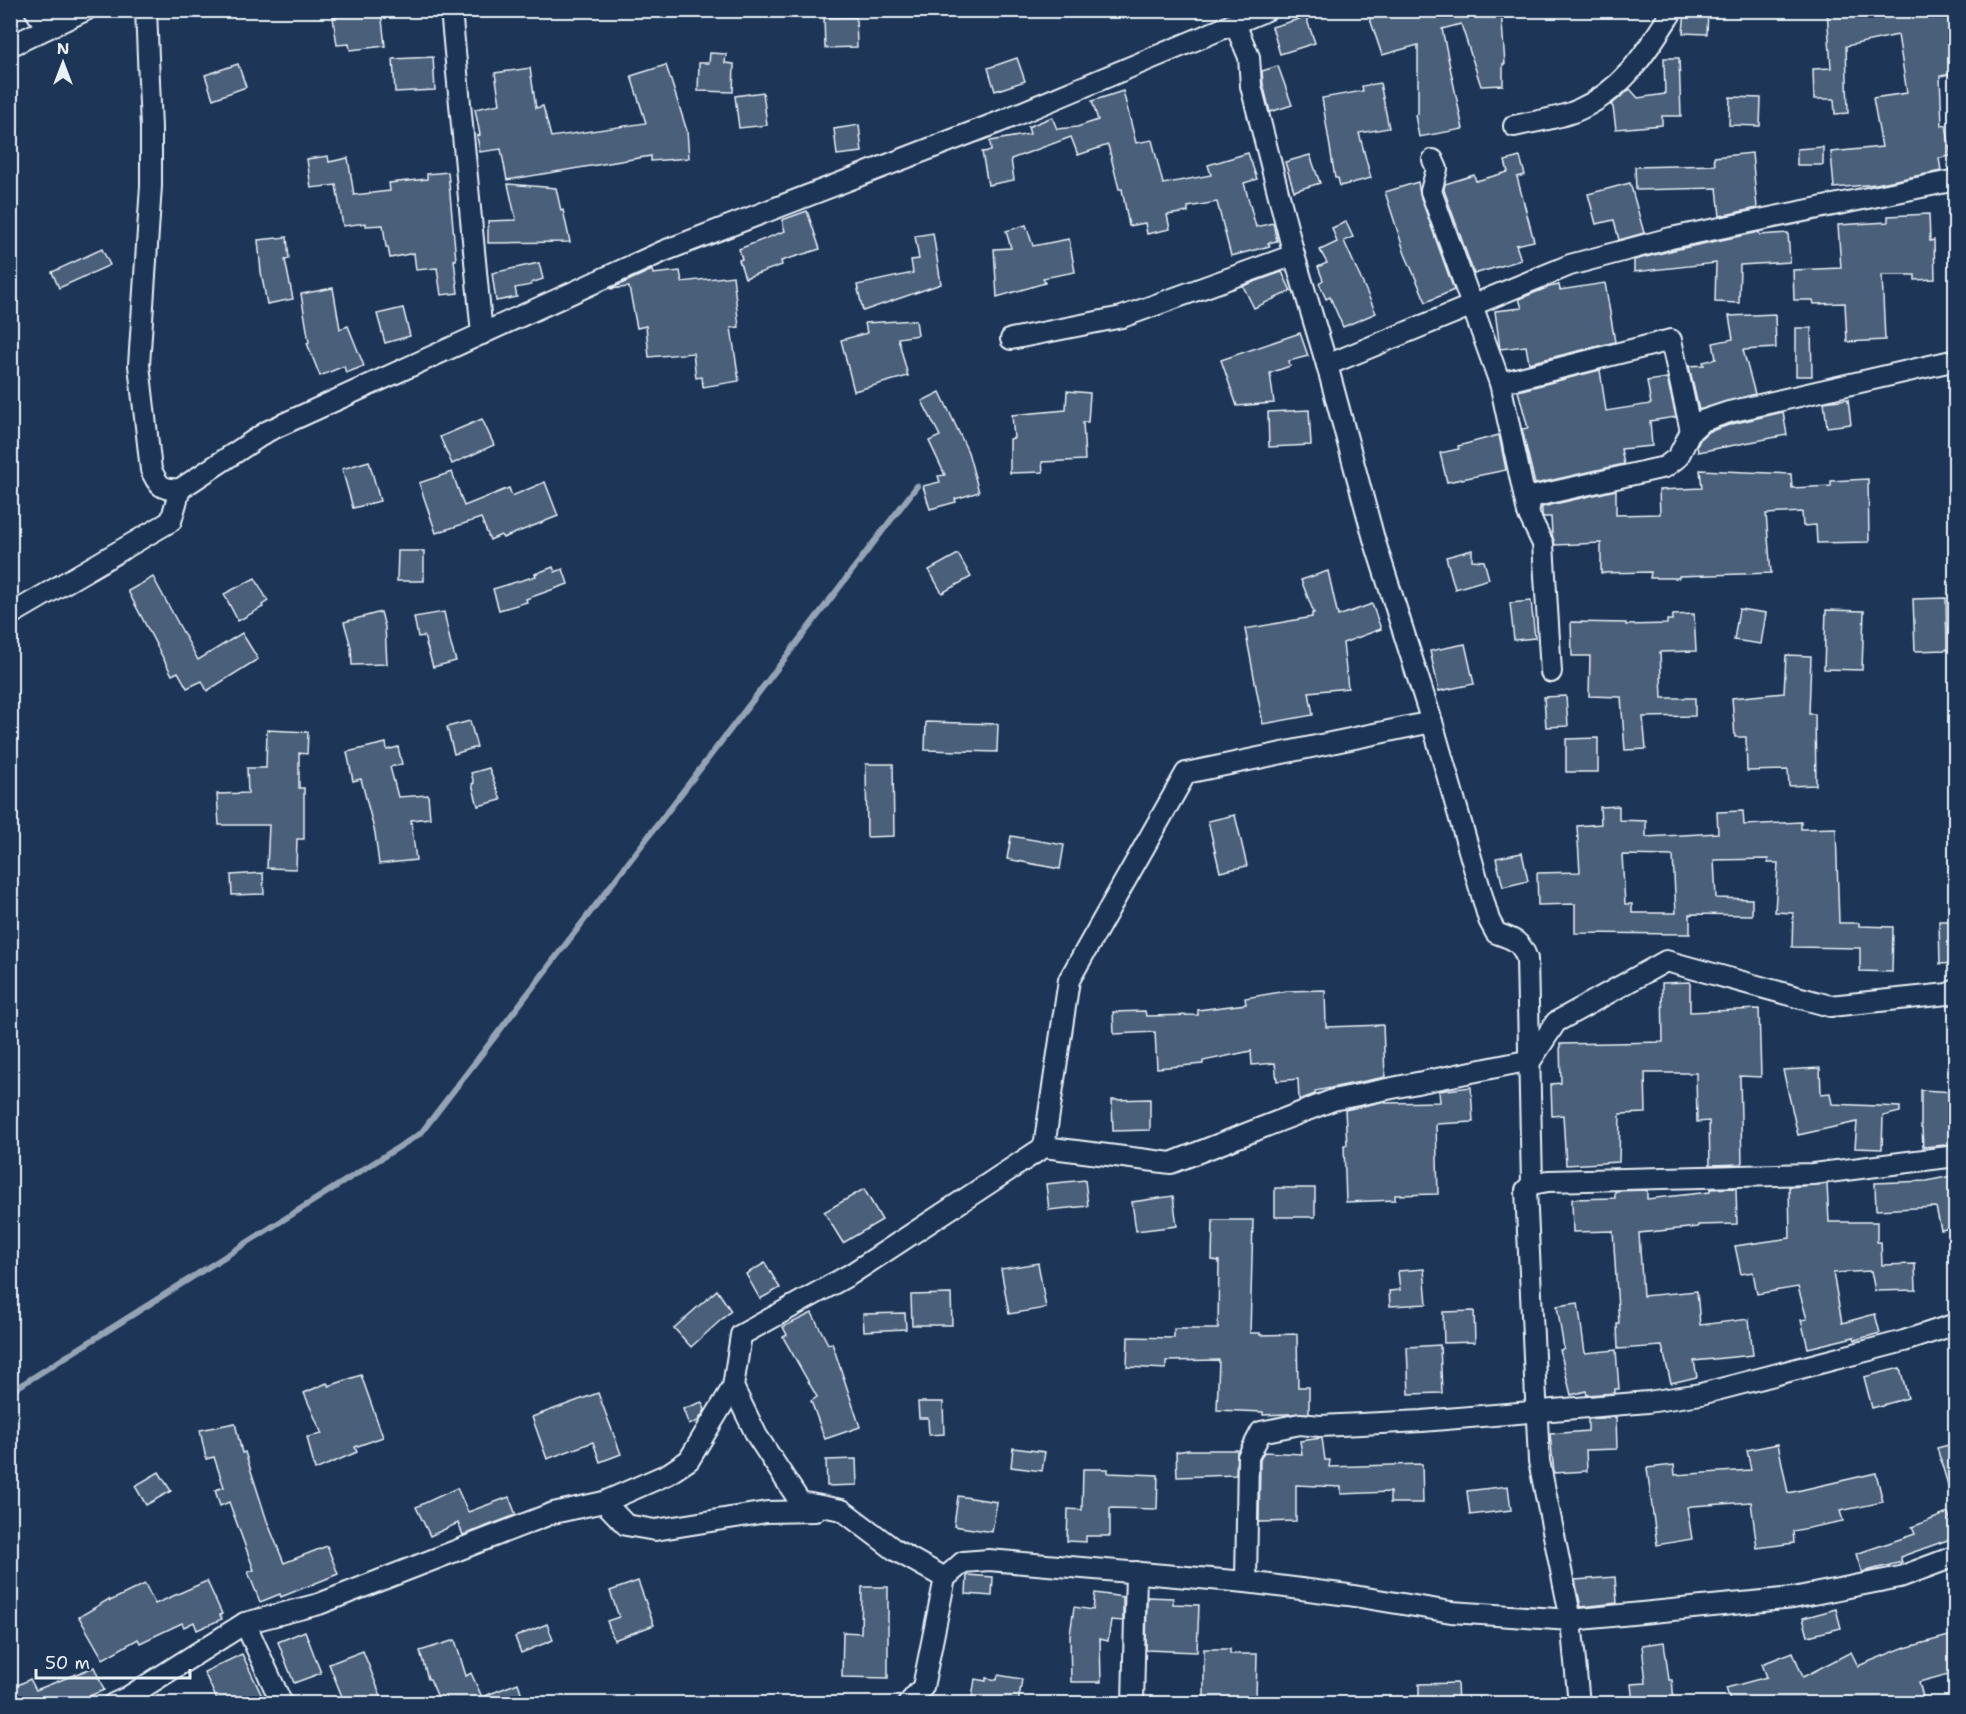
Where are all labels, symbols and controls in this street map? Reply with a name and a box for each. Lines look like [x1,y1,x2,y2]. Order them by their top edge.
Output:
north arrow [33,33,93,93]
text: N [57,38,69,59]
scale bar [36,1642,190,1680]
text: 50 m [45,1651,90,1675]

